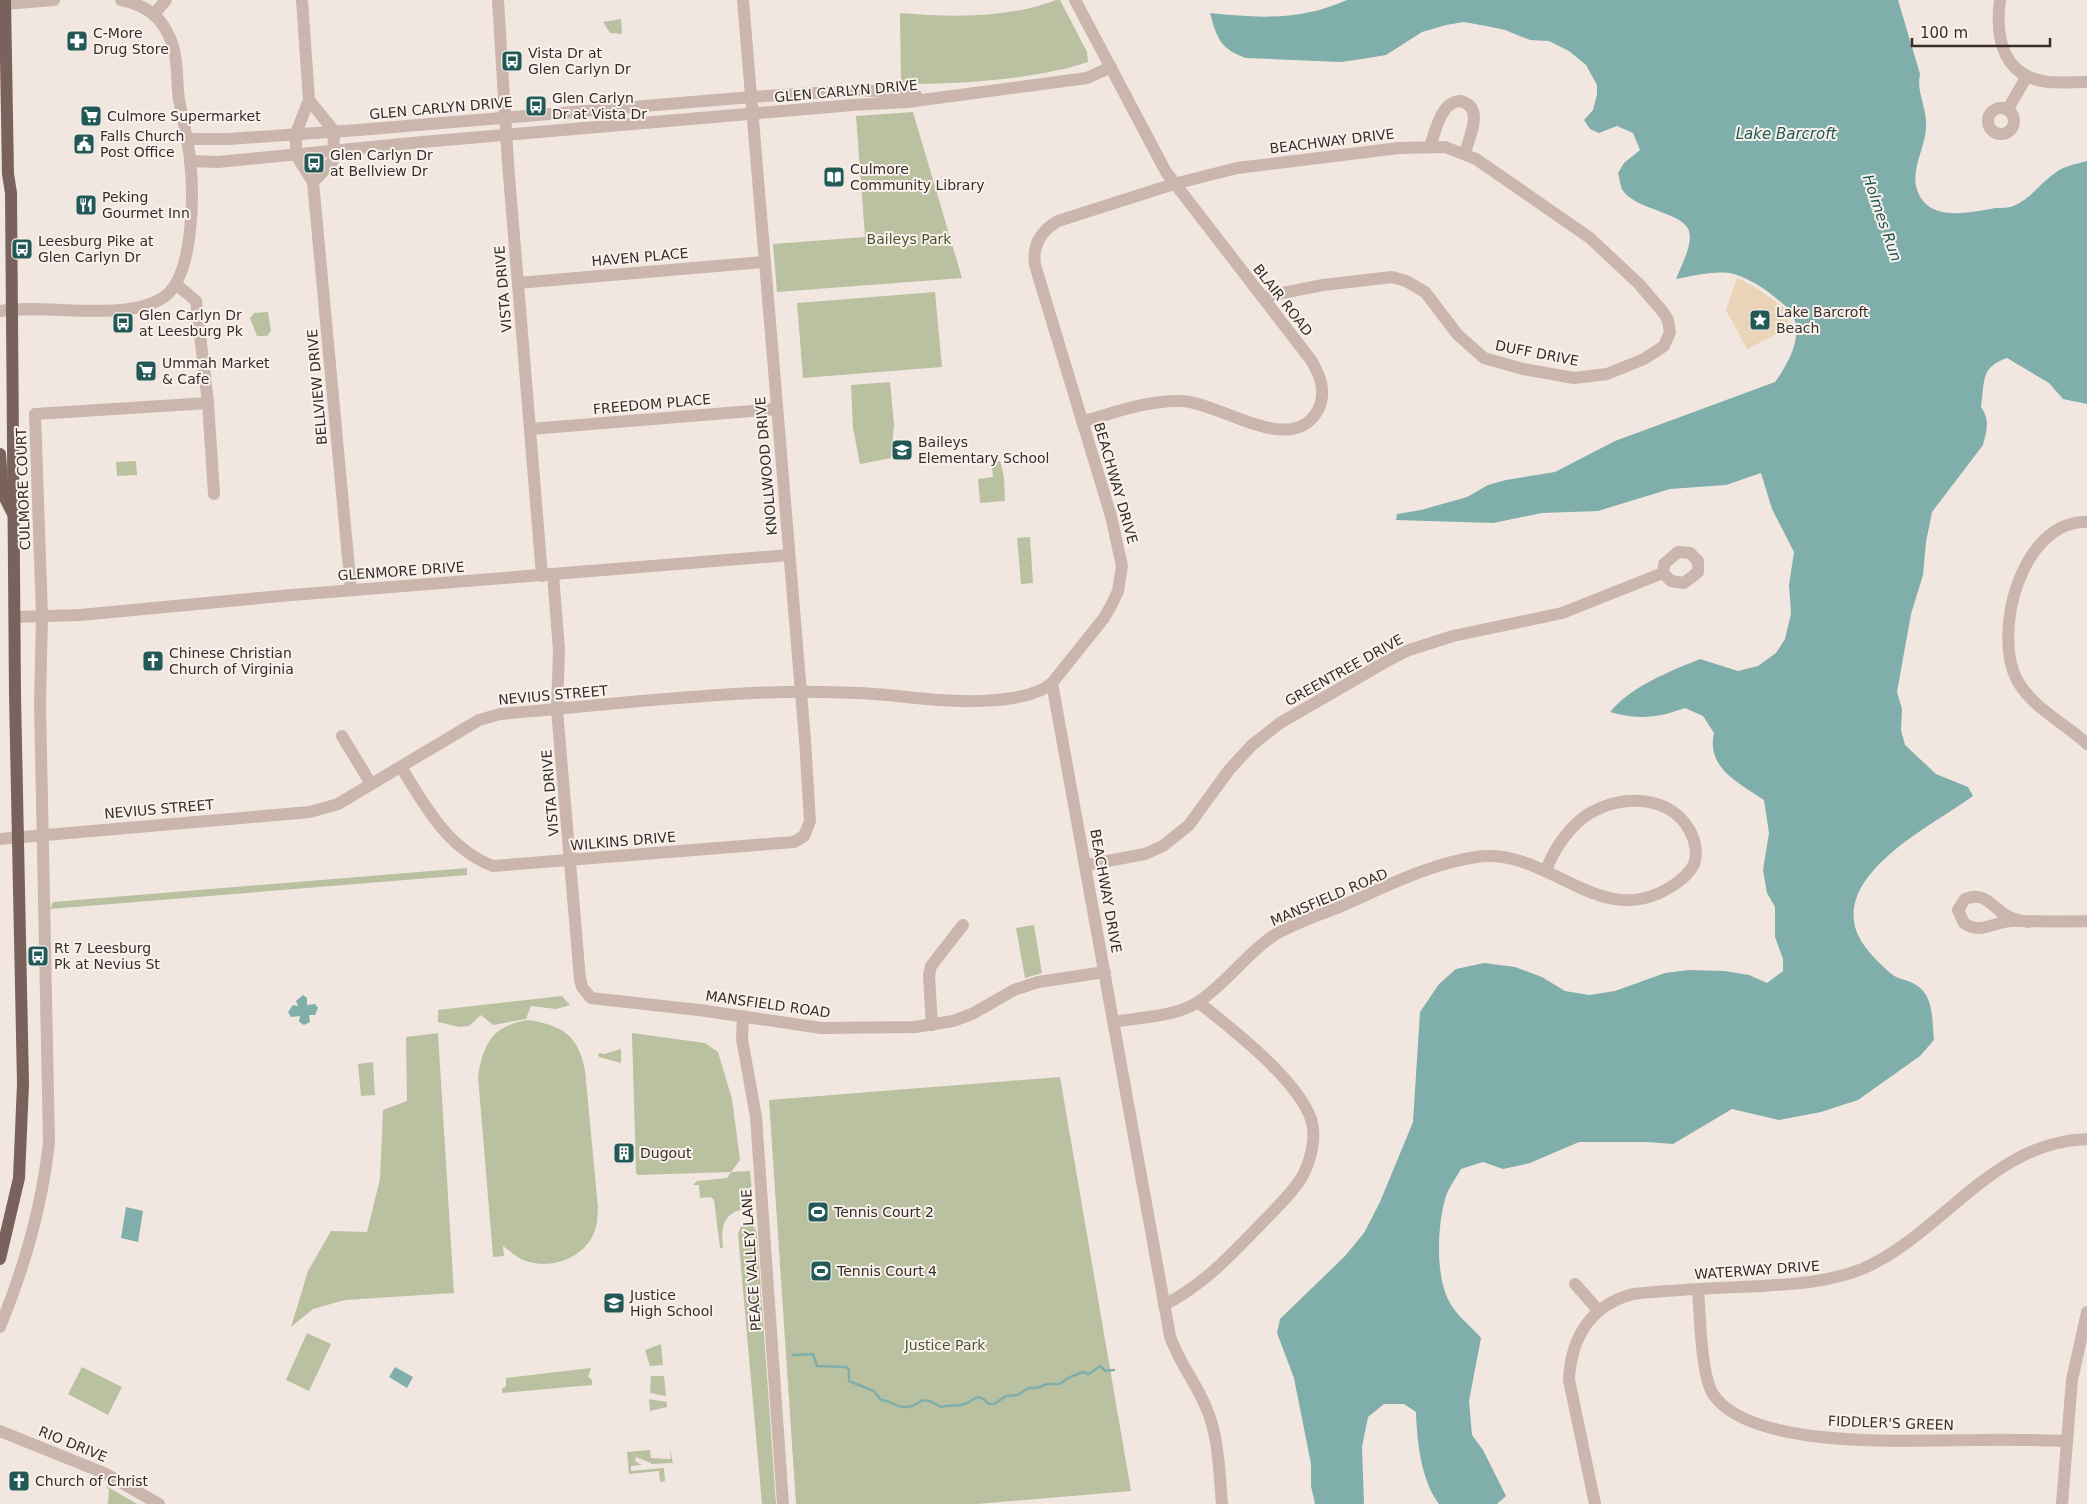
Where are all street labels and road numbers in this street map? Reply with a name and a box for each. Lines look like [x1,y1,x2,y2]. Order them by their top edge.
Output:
street label: GLEN CARLYN DRIVE [774,77,918,105]
street label: GLEN CARLYN DRIVE [369,94,513,122]
street label: BEACHWAY DRIVE [1269,125,1395,157]
street label: VISTA DRIVE [491,245,515,333]
street label: HAVEN PLACE [591,245,689,269]
street label: BLAIR ROAD [1250,261,1316,339]
street label: BELLVIEW DRIVE [304,328,330,446]
street label: DUFF DRIVE [1494,337,1580,369]
street label: FREEDOM PLACE [592,391,712,417]
street label: KNOLLWOOD DRIVE [752,396,780,536]
street label: BEACHWAY DRIVE [1091,420,1141,546]
street label: CULMORE COURT [13,427,33,550]
street label: GLENMORE DRIVE [337,559,465,583]
street label: GREENTREE DRIVE [1282,631,1406,709]
street label: NEVIUS STREET [497,682,609,708]
street label: VISTA DRIVE [538,749,562,837]
street label: NEVIUS STREET [103,796,215,822]
street label: WILKINS DRIVE [570,828,676,854]
street label: BEACHWAY DRIVE [1087,828,1125,954]
street label: MANSFIELD ROAD [1268,865,1390,929]
street label: MANSFIELD ROAD [705,987,831,1021]
street label: PEACE VALLEY LANE [738,1188,764,1332]
street label: WATERWAY DRIVE [1694,1258,1820,1282]
street label: FIDDLER'S GREEN [1828,1413,1954,1433]
street label: RIO DRIVE [36,1423,110,1465]

